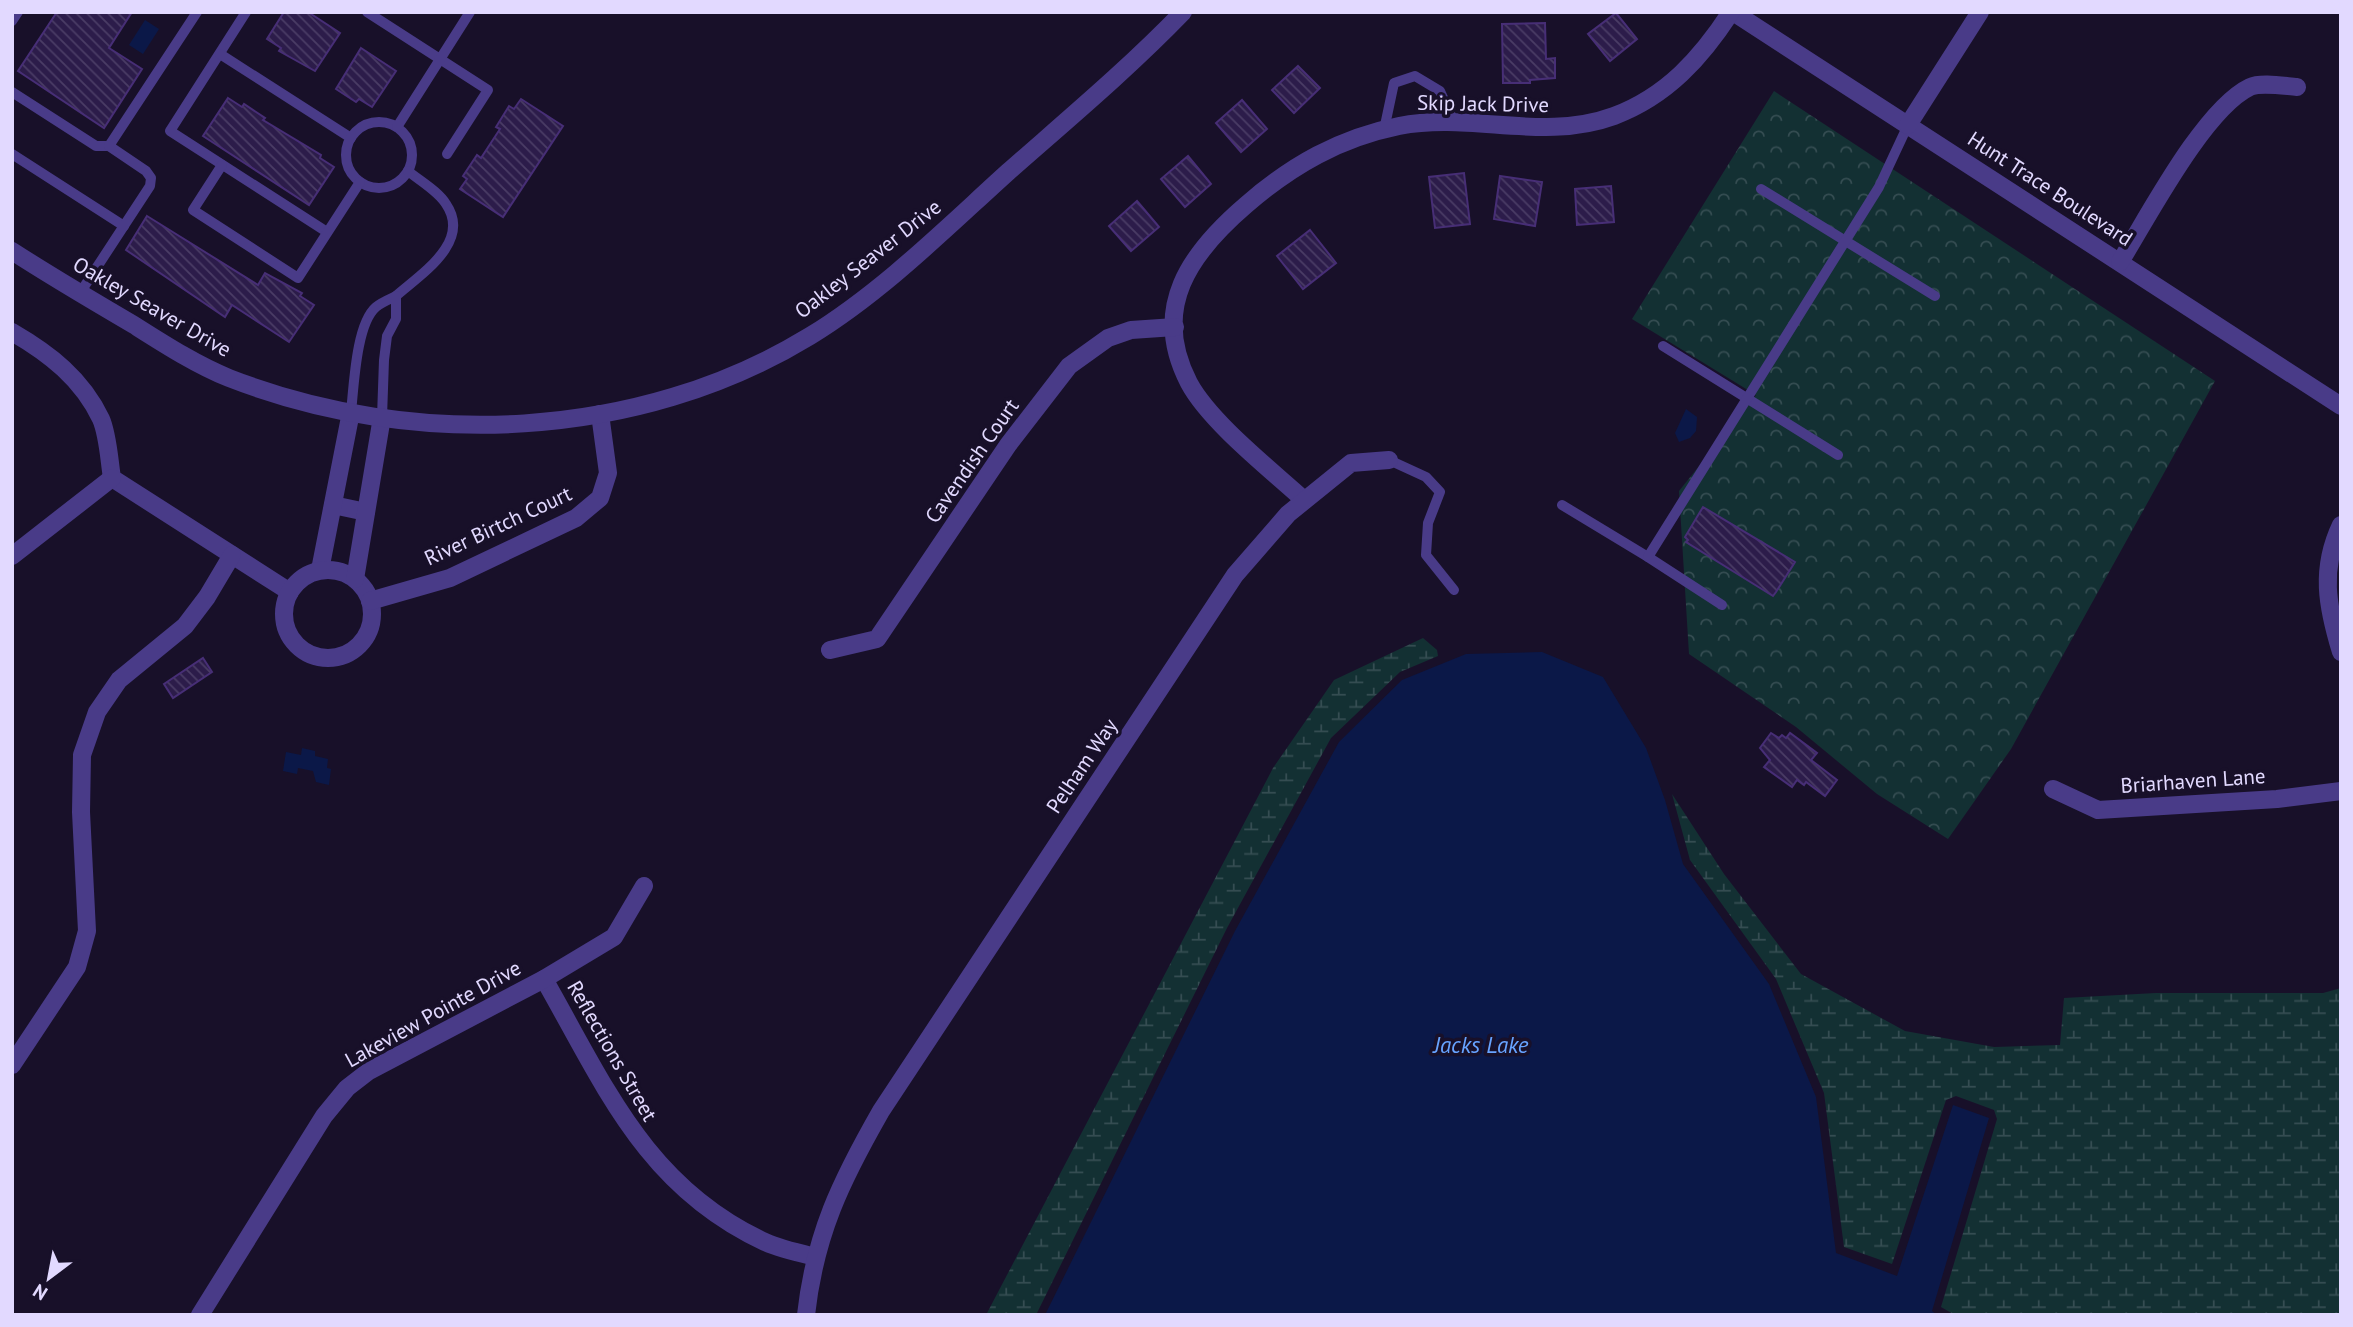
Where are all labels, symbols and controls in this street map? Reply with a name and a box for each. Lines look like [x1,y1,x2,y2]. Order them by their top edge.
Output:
street label: Skip Jack Drive [1417,89,1549,118]
street label: Hunt Trace Boulevard [1963,125,2138,252]
street label: Oakley Seaver Drive [789,193,946,324]
street label: Oakley Seaver Drive [68,250,236,363]
street label: Cavendish Court [919,393,1024,528]
street label: River Birtch Court [420,480,576,571]
street label: Pelham Way [1040,713,1123,818]
street label: Briarhaven Lane [2120,762,2266,799]
street label: Lakeview Pointe Drive [340,954,526,1073]
street label: Reflections Street [561,976,664,1126]
water label: Jacks Lake [1431,1030,1529,1059]
north arrow [14,1243,84,1313]
text: N [28,1279,52,1306]

